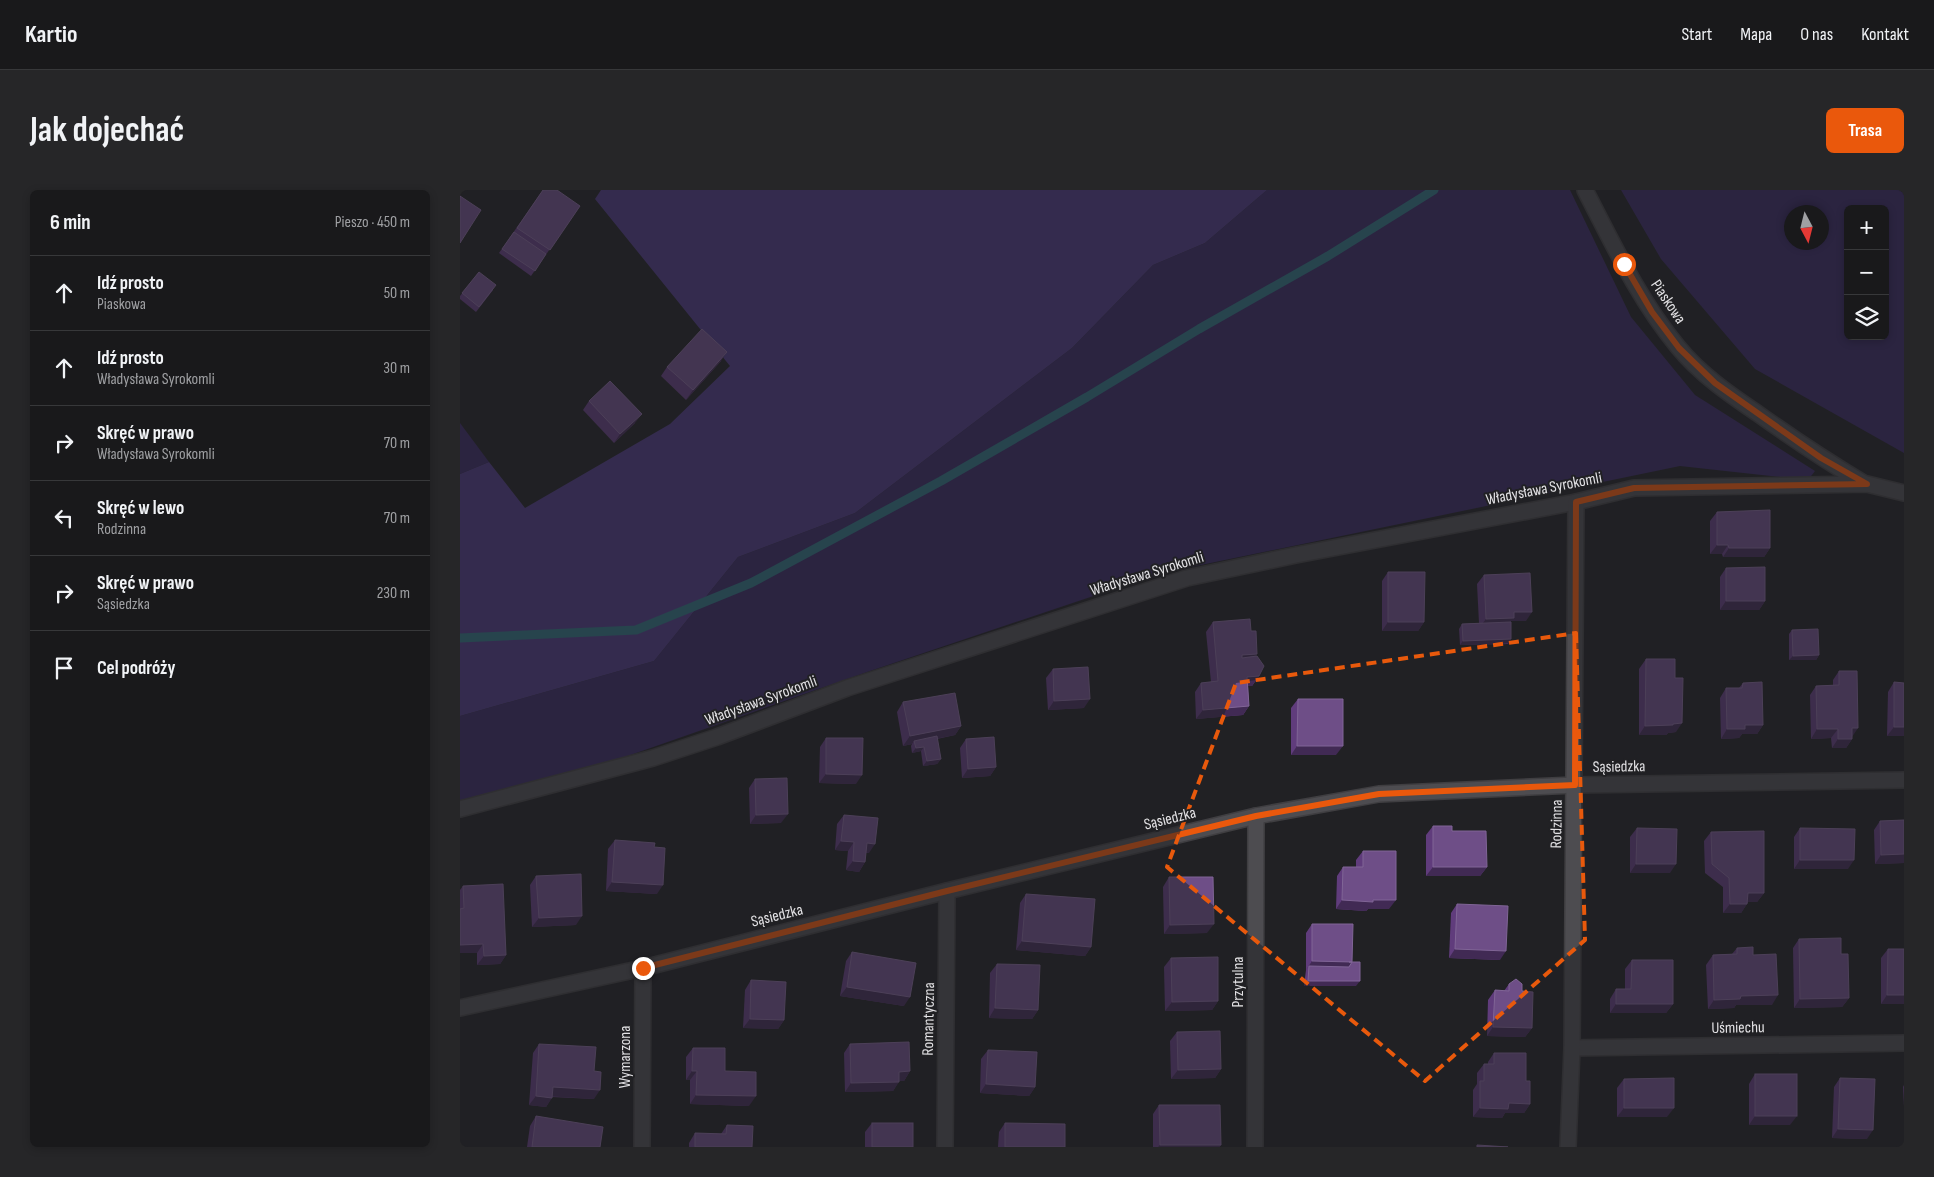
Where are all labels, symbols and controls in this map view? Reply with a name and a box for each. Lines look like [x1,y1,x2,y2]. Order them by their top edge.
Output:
text: Kartio [25,20,77,49]
text: Start [1681,24,1712,45]
text: Mapa [1740,24,1772,45]
text: O nas [1800,24,1833,45]
text: Kontakt [1861,24,1909,45]
button: Trasa [1826,108,1904,153]
text: Jak dojechać [30,109,184,152]
north arrow [1784,205,1829,250]
map controls [1844,205,1889,340]
button: + [1844,205,1889,250]
text: 6 min [50,210,91,235]
text: Pieszo · 450 m [335,213,410,232]
button: − [1844,250,1889,295]
route start [1613,253,1636,276]
text: Idź prosto [97,272,164,295]
street label: Piaskowa [1646,276,1690,328]
icon: ahead [50,279,78,307]
text: 50 m [384,284,410,303]
text: Piaskowa [97,295,146,314]
button: layers [1844,295,1889,340]
text: Idź prosto [97,347,164,370]
icon: ahead [50,354,78,382]
text: 30 m [383,359,410,378]
text: Władysława Syrokomli [97,370,215,389]
text: Skręć w prawo [97,422,194,445]
icon: right [50,429,78,457]
text: 70 m [384,434,410,453]
text: Władysława Syrokomli [97,445,215,464]
street label: Władysława Syrokomli [1484,468,1604,510]
text: Skręć w lewo [97,497,184,520]
icon: left [50,504,78,532]
text: 70 m [384,509,410,528]
text: Rodzinna [97,520,146,539]
street label: Władysława Syrokomli [1088,548,1206,600]
text: Skręć w prawo [97,572,194,595]
icon: right [50,579,78,607]
text: 230 m [377,584,410,603]
text: Sąsiedzka [97,595,150,614]
icon: arrive [50,654,78,682]
text: Cel podróży [97,657,175,680]
street label: Władysława Syrokomli [702,672,820,730]
street label: Sąsiedzka [1592,757,1646,777]
street label: Rodzinna [1547,799,1567,849]
street label: Sąsiedzka [1142,803,1198,835]
street label: Sąsiedzka [749,900,805,932]
street label: Przytulna [1229,956,1248,1008]
route end [632,957,655,980]
street label: Romantyczna [919,982,939,1056]
street label: Uśmiechu [1711,1018,1765,1038]
street label: Wymarzona [616,1026,635,1088]

